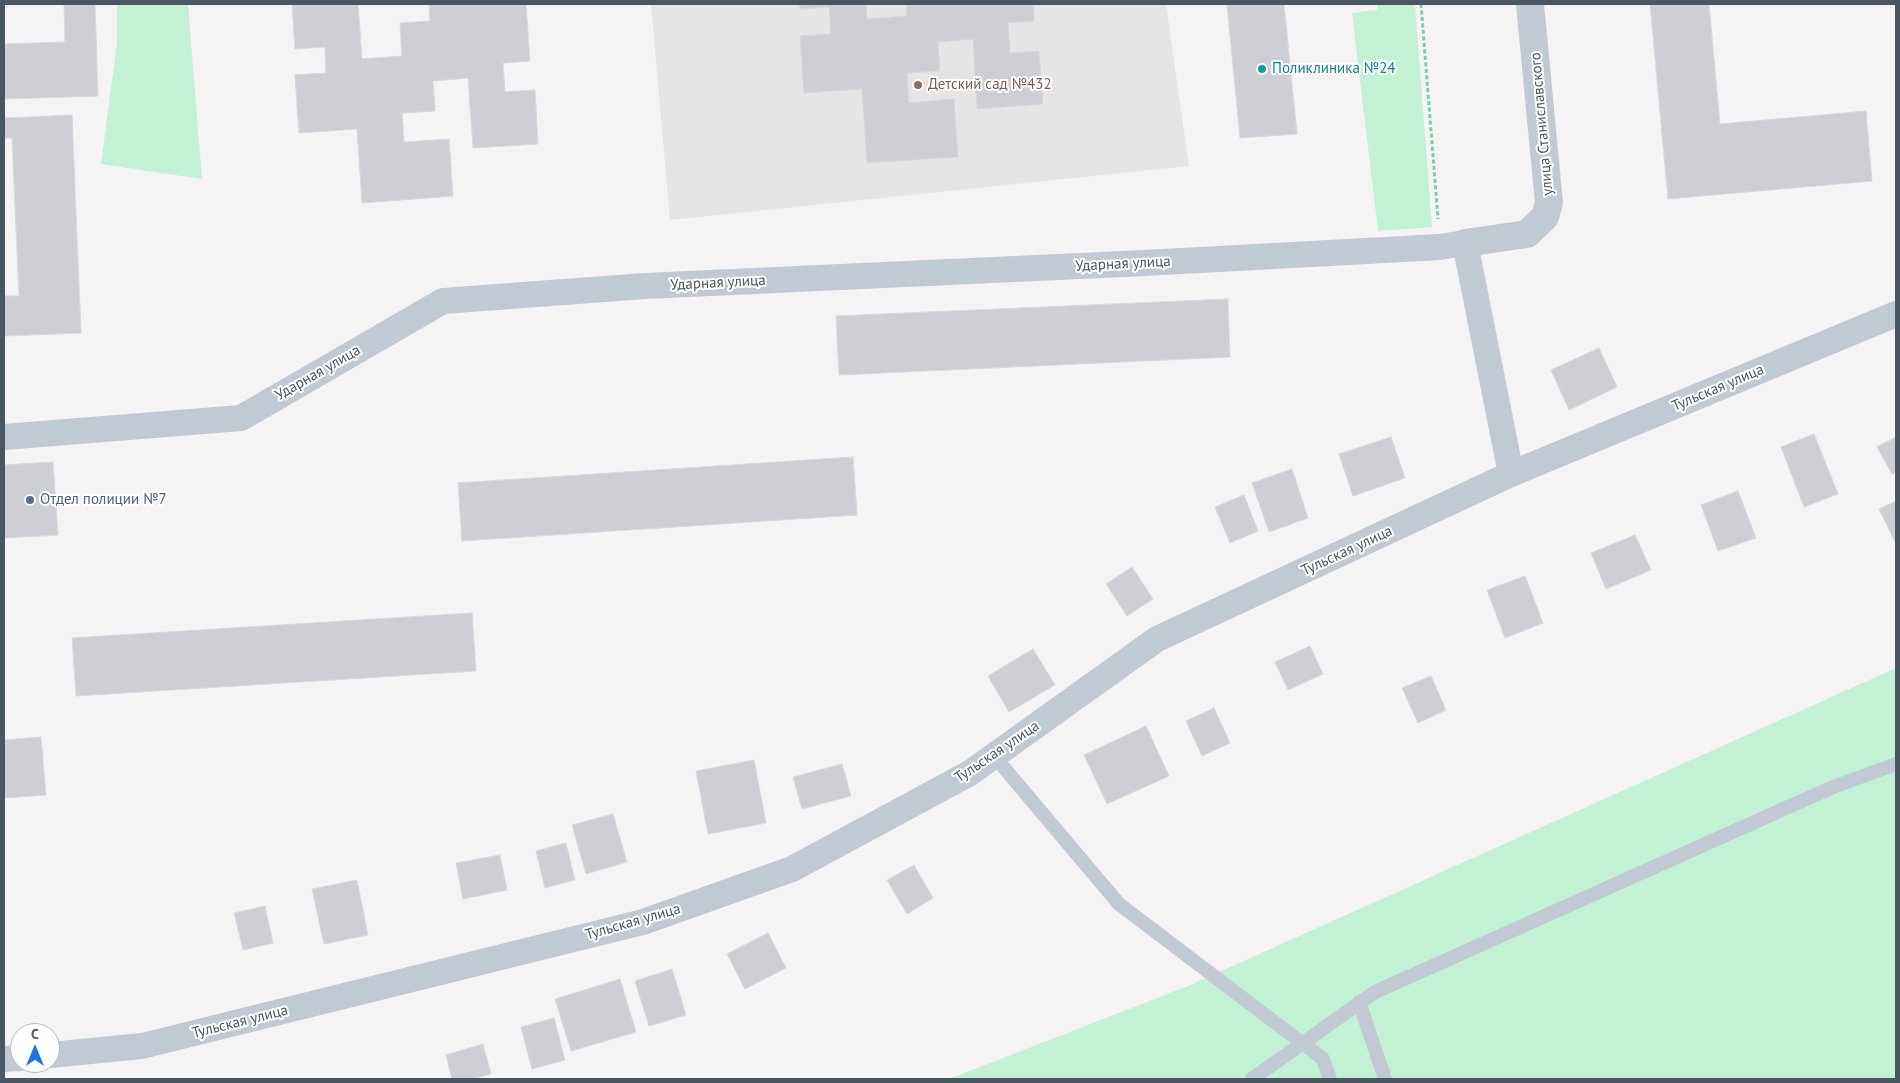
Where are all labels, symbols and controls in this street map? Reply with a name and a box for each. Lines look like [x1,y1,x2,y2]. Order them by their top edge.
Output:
street label: улица Станиславского [1527,52,1557,196]
place label: Поликлиника №24 [1272,60,1396,78]
marker: Поликлиника №24 [1256,63,1268,75]
place label: Детский сад №432 [928,76,1052,94]
marker: Детский сад №432 [912,79,924,91]
street label: Ударная улица [1075,253,1171,275]
street label: Ударная улица [670,272,766,294]
street label: Ударная улица [272,341,364,405]
street label: Тульская улица [1669,361,1767,415]
place label: Отдел полиции №7 [40,491,167,509]
marker: Отдел полиции №7 [24,494,36,506]
street label: Тульская улица [1299,522,1395,580]
street label: Тульская улица [951,717,1043,787]
street label: Тульская улица [583,900,683,944]
street label: Тульская улица [190,1001,290,1043]
north arrow [10,1023,60,1073]
text: С [31,1025,39,1043]

